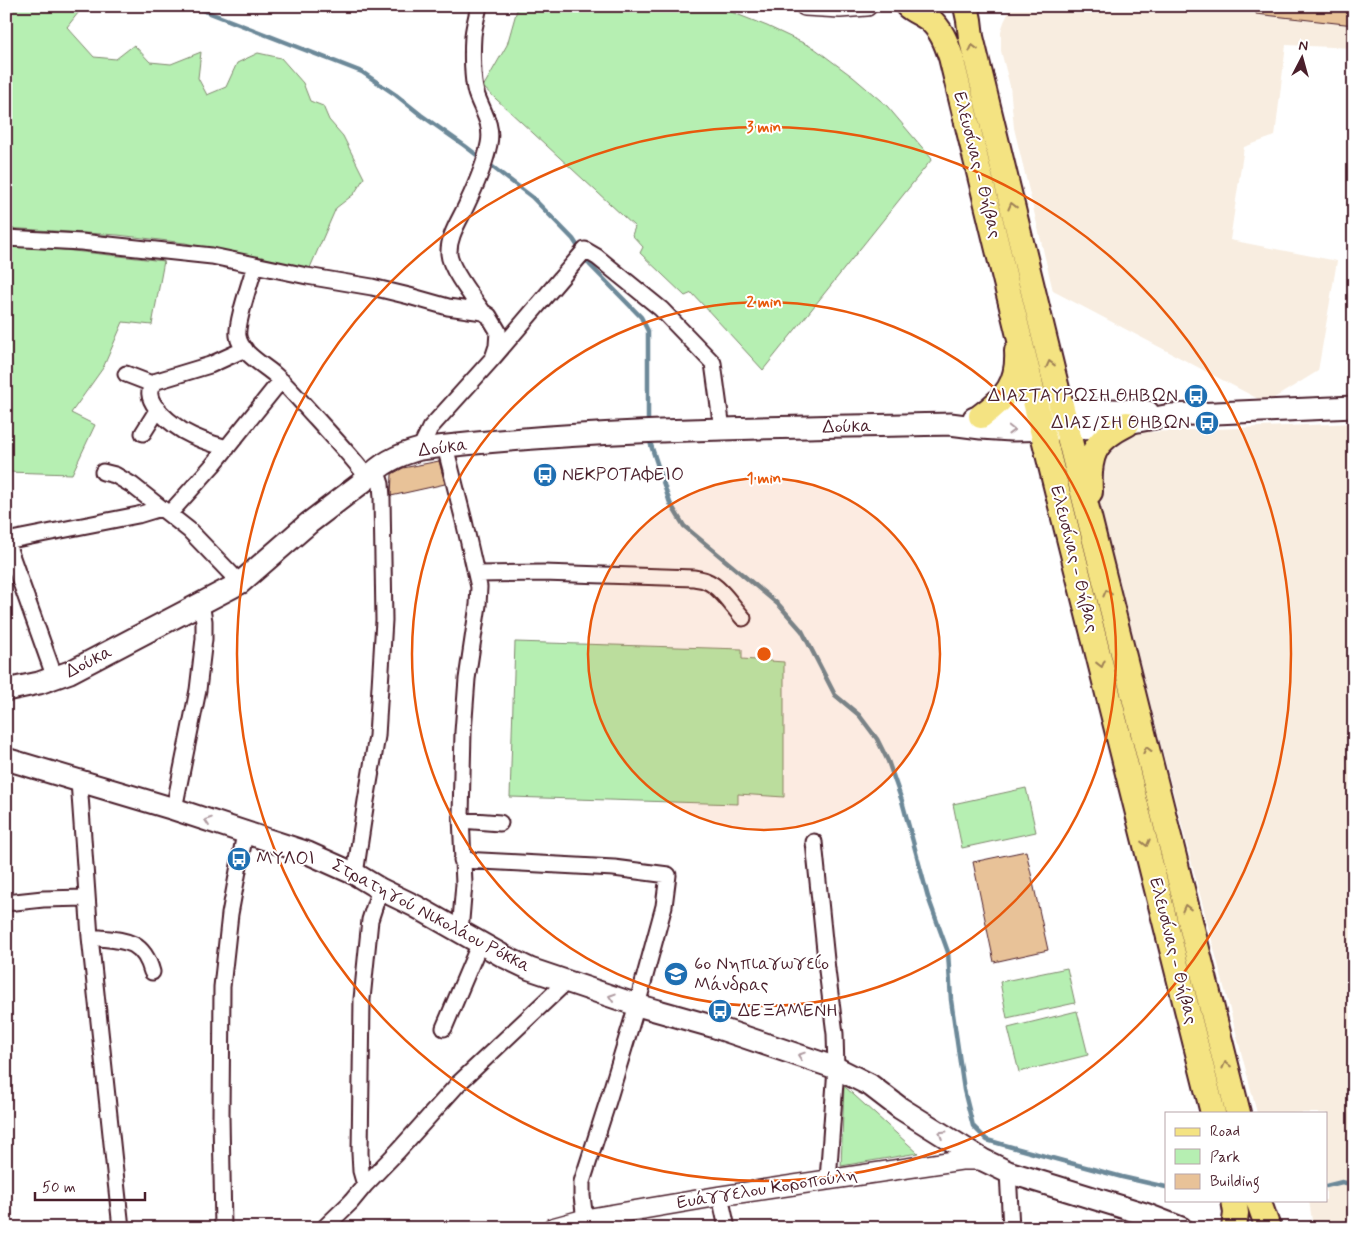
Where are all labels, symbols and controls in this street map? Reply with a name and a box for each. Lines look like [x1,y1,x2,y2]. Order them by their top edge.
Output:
north arrow [1278,32,1328,82]
text: N [1298,37,1309,56]
one-way arrow [969,45,979,53]
street label: Ελευσίνας - Θήβας [947,89,1007,241]
text: 3 min [747,118,781,138]
one-way arrow [1007,202,1018,211]
text: 2 min [746,293,782,313]
one-way arrow [1045,360,1056,369]
bus stop icon: ΔΙΑΣΤΑΥΡΩΣΗ ΘΗΒΩΝ [1183,383,1209,409]
place label: ΔΙΑΣΤΑΥΡΩΣΗ ΘΗΒΩΝ [988,384,1178,408]
bus stop icon: ΔΙΑΣ/ΣΗ ΘΗΒΩΝ [1194,410,1220,436]
place label: ΔΙΑΣ/ΣΗ ΘΗΒΩΝ [1051,411,1190,435]
street label: Δούκα [822,415,872,439]
one-way arrow [1008,425,1015,435]
street label: Δούκα [417,433,469,463]
bus stop icon: ΝΕΚΡΟΤΑΦΕΙΟ [532,462,558,488]
place label: ΝΕΚΡΟΤΑΦΕΙΟ [562,463,684,487]
text: 1 min [747,469,781,489]
street label: Ελευσίνας - Θήβας [1044,483,1104,635]
one-way arrow [1102,588,1113,597]
street label: Δούκα [62,640,116,684]
centre of rings [755,645,773,663]
one-way arrow [1095,659,1106,668]
one-way arrow [1142,747,1152,755]
one-way arrow [204,816,213,826]
one-way arrow [1140,838,1151,847]
bus stop icon: ΜΥΛΟΙ [226,846,252,872]
place label: ΜΥΛΟΙ [256,847,315,871]
street label: Στρατηγού Νικολάου Ρόκκα [327,853,535,979]
street label: Ελευσίνας - Θήβας [1143,875,1203,1027]
one-way arrow [1181,903,1192,912]
place label: 6ο Νηπιαγωγείο Μάνδρας [694,952,829,997]
school or university icon: 6ο Νηπιαγωγείο Μάνδρας [663,961,689,987]
one-way arrow [608,993,617,1003]
bus stop icon: ΔΕΞΑΜΕΝΗ [707,998,733,1024]
place label: ΔΕΞΑΜΕΝΗ [738,999,838,1023]
one-way arrow [797,1052,805,1062]
one-way arrow [1221,1061,1232,1070]
legend [1165,1112,1328,1202]
text: Road [1210,1122,1240,1142]
one-way arrow [938,1131,947,1141]
text: Park [1210,1148,1240,1168]
street label: Ευάγγελου Κοροπούλη [675,1163,859,1215]
scale bar [35,1169,145,1201]
text: Building [1210,1172,1260,1193]
text: 50 m [42,1178,76,1198]

